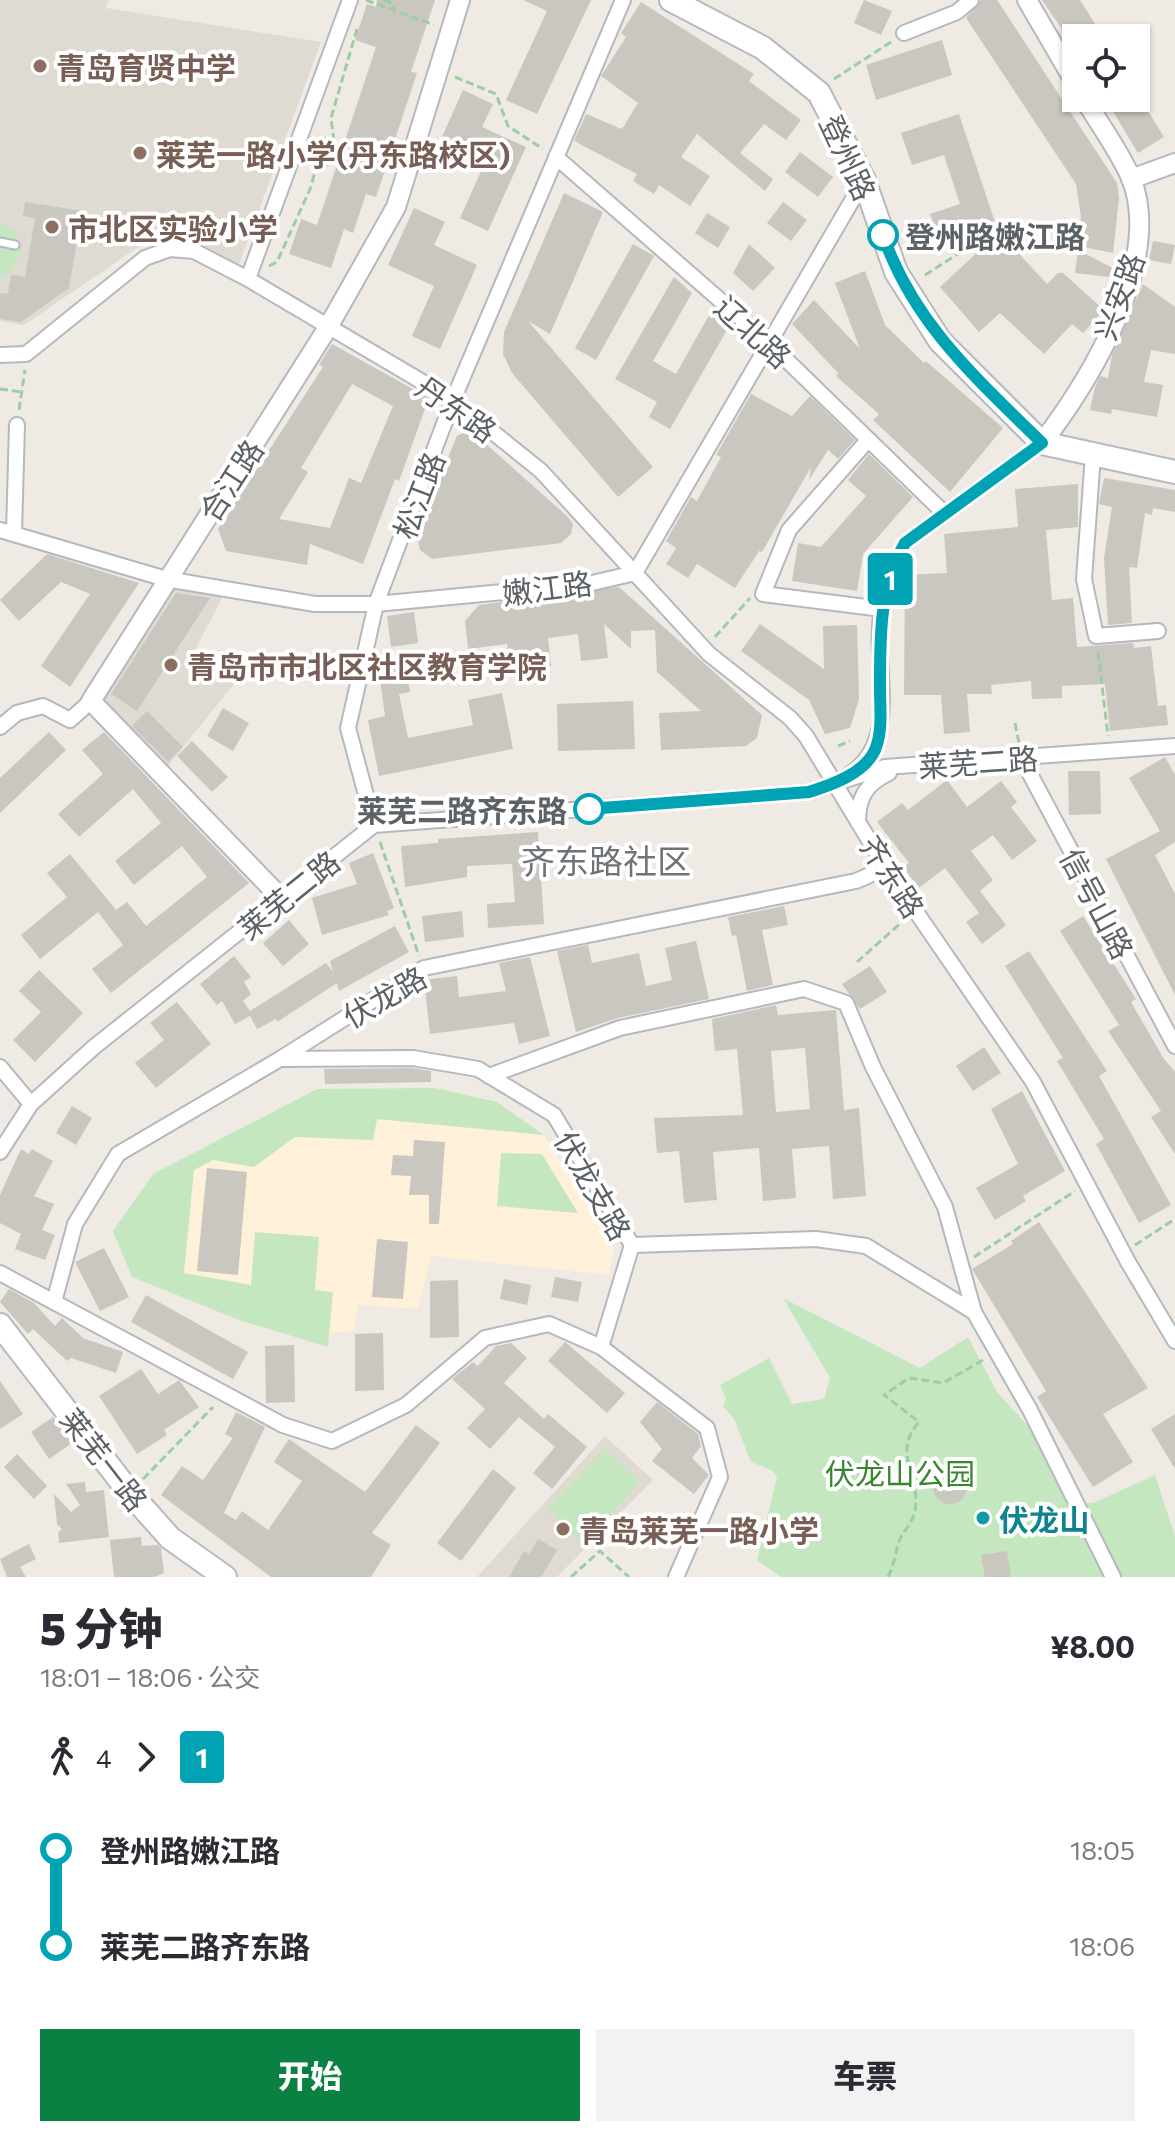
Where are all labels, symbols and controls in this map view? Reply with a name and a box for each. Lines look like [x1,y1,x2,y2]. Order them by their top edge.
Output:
map controls [1062,24,1150,112]
button: locate [1062,24,1150,112]
place label: 青岛育贤中学 [56,48,236,85]
marker: 青岛育贤中学 [31,57,49,75]
street label: 登州路 [813,108,885,206]
place label: 莱芜一路小学(丹东路校区) [156,135,511,172]
marker: 莱芜一路小学(丹东路校区) [131,144,149,162]
place label: 市北区实验小学 [68,209,278,246]
place label: 登州路嫩江路 [905,217,1085,254]
marker: 市北区实验小学 [43,218,61,236]
marker: 登州路嫩江路 [868,220,898,250]
street label: 兴安路 [1085,247,1151,345]
street label: 辽北路 [708,287,800,375]
street label: 丹东路 [410,367,504,449]
street label: 合江路 [190,432,270,528]
street label: 松江路 [385,446,451,544]
line badge: 1 [864,553,916,605]
text: 1 [884,562,896,596]
street label: 嫩江路 [500,563,594,611]
place label: 青岛市市北区社区教育学院 [187,647,547,684]
marker: 青岛市市北区社区教育学院 [162,656,180,674]
street label: 莱芜二路 [917,738,1039,784]
place label: 莱芜二路齐东路 [357,791,567,828]
marker: 莱芜二路齐东路 [574,794,604,824]
street label: 齐东路 [853,828,933,924]
district label: 齐东路社区 [521,839,691,881]
street label: 信号山路 [1053,841,1143,965]
street label: 莱芜二路 [230,842,346,946]
street label: 伏龙路 [336,957,432,1035]
street label: 伏龙支路 [548,1124,640,1246]
street label: 莱芜一路 [53,1400,157,1518]
park label: 伏龙山公园 [825,1454,975,1491]
place label: 伏龙山 [999,1500,1089,1537]
marker: 伏龙山 [974,1509,992,1527]
place label: 青岛莱芜一路小学 [579,1511,819,1548]
marker: 青岛莱芜一路小学 [554,1520,572,1538]
text: 5 分钟 [40,1600,162,1654]
text: ¥8.00 [1050,1627,1135,1664]
text: 18:01 – 18:06 · 公交 [40,1661,260,1692]
icon: walk [40,1735,84,1779]
icon: forward [124,1735,168,1779]
text: 1 [196,1740,208,1774]
text: 4 [96,1742,112,1773]
text: 登州路嫩江路 [100,1831,280,1868]
text: 18:05 [1070,1834,1135,1865]
text: 莱芜二路齐东路 [100,1927,310,1964]
text: 18:06 [1069,1930,1135,1961]
button: 开始 [40,2029,580,2121]
button: 车票 [596,2029,1135,2121]

